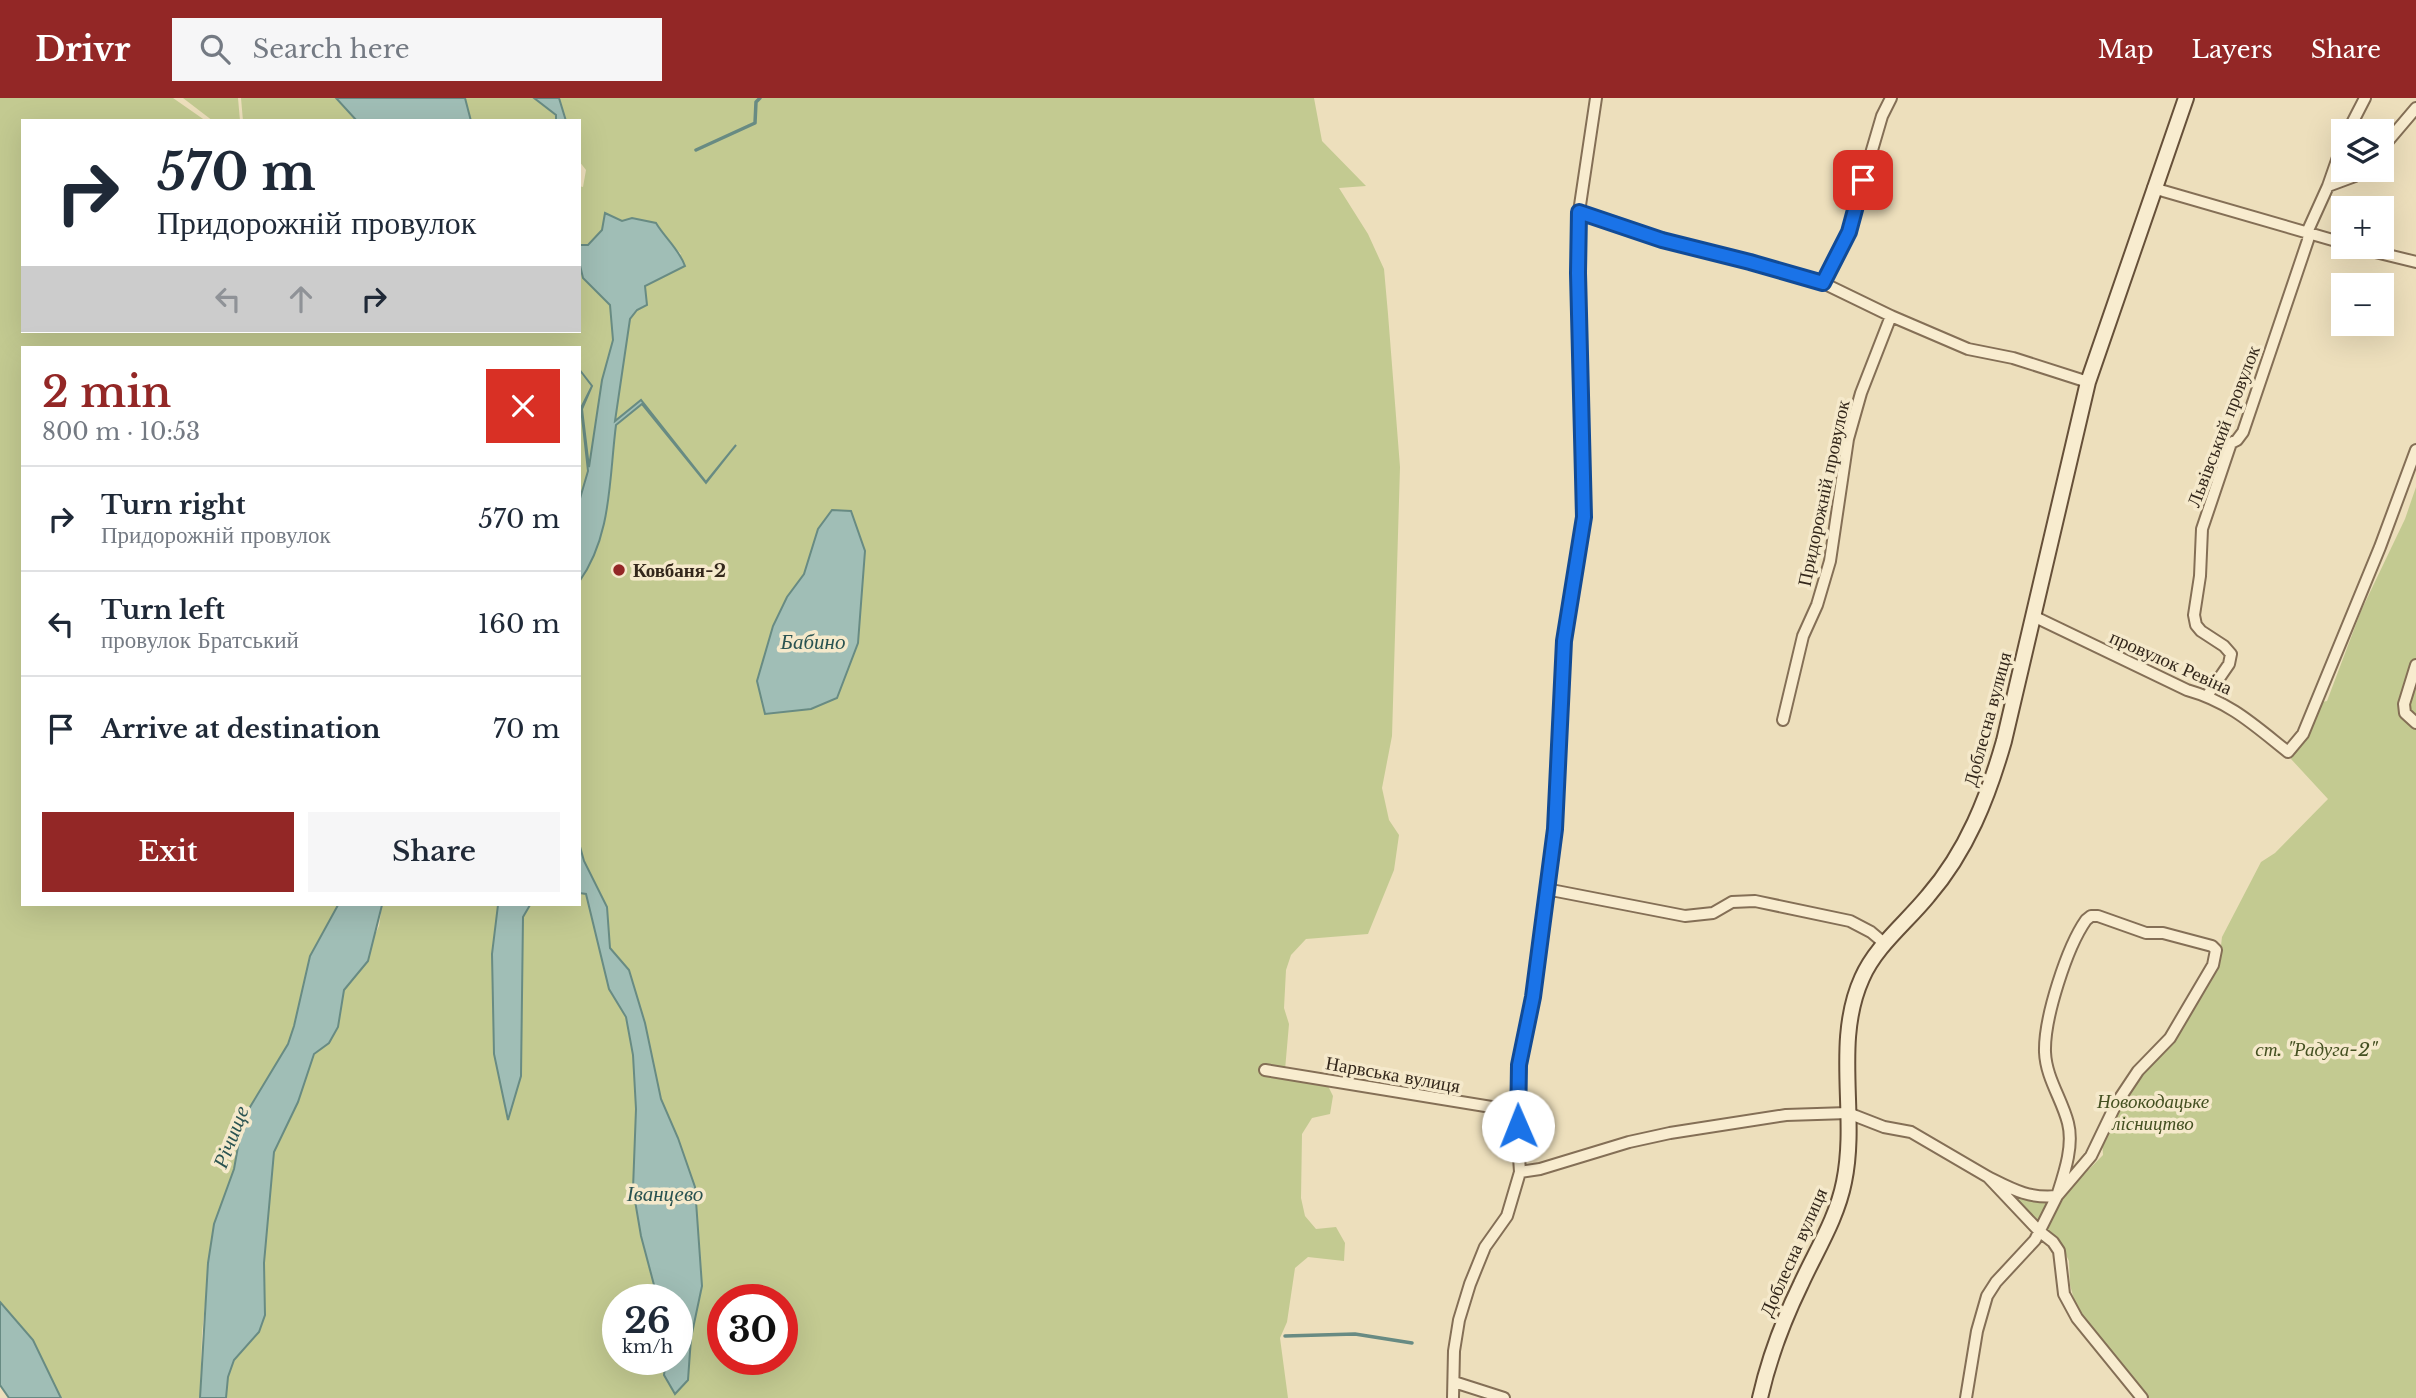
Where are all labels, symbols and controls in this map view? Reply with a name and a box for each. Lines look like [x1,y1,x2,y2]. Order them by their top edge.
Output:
search box [172,18,662,81]
text: Drivr [35,29,130,70]
icon: search [196,30,234,68]
text: Search here [252,33,410,65]
text: Map [2098,35,2154,64]
text: Layers [2192,35,2273,64]
text: Share [2311,35,2381,64]
map controls [2331,119,2394,336]
button: layers [2331,119,2394,182]
text: 570 m [157,142,316,203]
icon: right [42,147,133,238]
pin [1833,150,1893,210]
icon: arrive [1844,161,1882,199]
button: + [2331,196,2394,259]
text: Придорожній провулок [157,203,476,243]
button: − [2331,273,2394,336]
icon: left [209,280,247,318]
icon: ahead [282,280,320,318]
icon: right [355,280,393,318]
street label: Львівський провулок [2182,341,2265,510]
text: 2 min [42,366,171,418]
button: close [486,369,560,443]
street label: Придорожній провулок [1793,397,1855,588]
text: 800 m · 10:53 [42,418,200,446]
text: Turn right [101,489,246,521]
icon: right [42,500,80,538]
text: 570 m [478,503,560,535]
text: Придорожній провулок [101,521,331,549]
place label: Ковбаня-2 [633,559,726,582]
marker: Ковбаня-2 [611,562,627,578]
text: Turn left [101,594,225,626]
icon: left [42,605,80,643]
text: 160 m [478,608,560,640]
street label: провулок Ревіна [2106,625,2236,700]
text: провулок Братський [101,626,299,654]
water label: Бабино [780,629,845,655]
street label: Доблесна вулиця [1959,649,2017,789]
icon: arrive [42,710,80,748]
text: Arrive at destination [101,713,381,745]
text: 70 m [493,713,560,745]
button: Exit [42,812,294,892]
button: Share [308,812,560,892]
park label: ст. "Радуга-2" [2255,1038,2379,1061]
street label: Нарвська вулиця [1324,1051,1462,1098]
position arrow [1481,1089,1555,1163]
park label: Новокодацьке лісництво [2096,1090,2209,1135]
water label: Річище [207,1102,255,1173]
water label: Іванцево [626,1181,703,1207]
street label: Доблесна вулиця [1755,1184,1832,1320]
speed limit sign: 30 [707,1284,798,1375]
text: 26 [624,1299,671,1342]
text: km/h [622,1336,673,1358]

